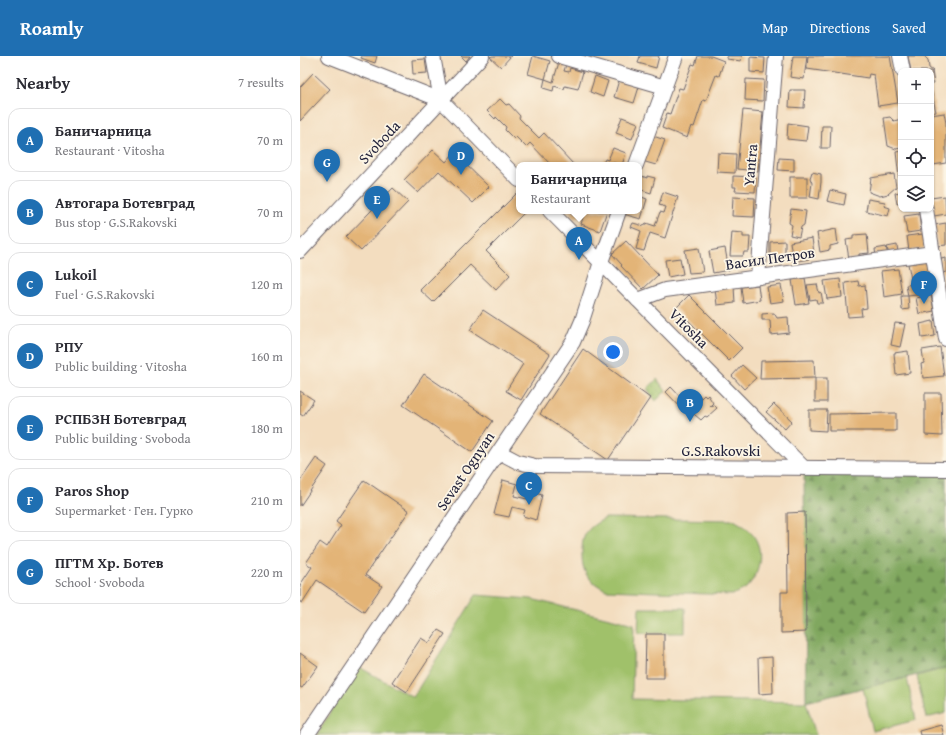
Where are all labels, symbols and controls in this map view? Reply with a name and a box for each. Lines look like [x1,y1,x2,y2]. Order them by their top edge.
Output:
text: Roamly [20,14,84,42]
text: Map [762,18,788,38]
text: Directions [810,18,870,38]
text: Saved [892,18,926,38]
map controls [898,68,934,212]
button: + [898,68,934,104]
text: Nearby [16,70,70,95]
text: 7 results [238,73,284,92]
button: − [898,104,934,140]
street label: Svoboda [353,116,405,168]
text: Баничарница [55,120,151,141]
text: A [26,131,34,150]
text: 70 m [257,131,283,150]
button: locate [898,140,934,176]
text: Restaurant · Vitosha [55,141,165,160]
pin: D [448,142,474,175]
street label: Yantra [738,143,762,187]
pin: G [314,149,340,182]
popup [516,162,642,214]
text: Баничарница [531,168,627,189]
button: layers [898,176,934,212]
pin: E [364,186,390,219]
text: Restaurant [531,189,591,208]
text: Автогара Ботевград [55,192,195,213]
text: B [26,203,34,222]
text: 70 m [257,203,283,222]
text: Bus stop · G.S.Rakovski [55,213,177,232]
pin: A [566,227,592,260]
street label: Васил Петров [724,241,816,275]
text: Lukoil [55,264,97,285]
pin: F [911,271,937,304]
text: C [26,275,34,294]
text: 120 m [251,275,283,294]
text: Fuel · G.S.Rakovski [55,285,155,304]
street label: Vitosha [664,303,714,353]
text: РПУ [55,336,83,357]
your location [603,342,623,362]
text: D [26,347,34,366]
text: 160 m [251,347,283,366]
text: Public building · Vitosha [55,357,187,376]
pin: B [677,389,703,422]
text: РСПБЗН Ботевград [55,408,186,429]
text: E [27,419,33,438]
text: 180 m [251,419,283,438]
street label: Sevast Ognyan [431,427,499,515]
text: Public building · Svoboda [55,429,191,448]
street label: G.S.Rakovski [681,440,761,461]
pin: C [516,472,542,505]
text: Paros Shop [55,480,129,501]
text: F [27,491,33,510]
text: 210 m [251,491,283,510]
text: Supermarket · Ген. Гурко [55,501,193,520]
text: ПГТМ Хр. Ботев [55,552,164,573]
text: G [26,563,34,582]
text: 220 m [251,563,283,582]
text: School · Svoboda [55,573,145,592]

